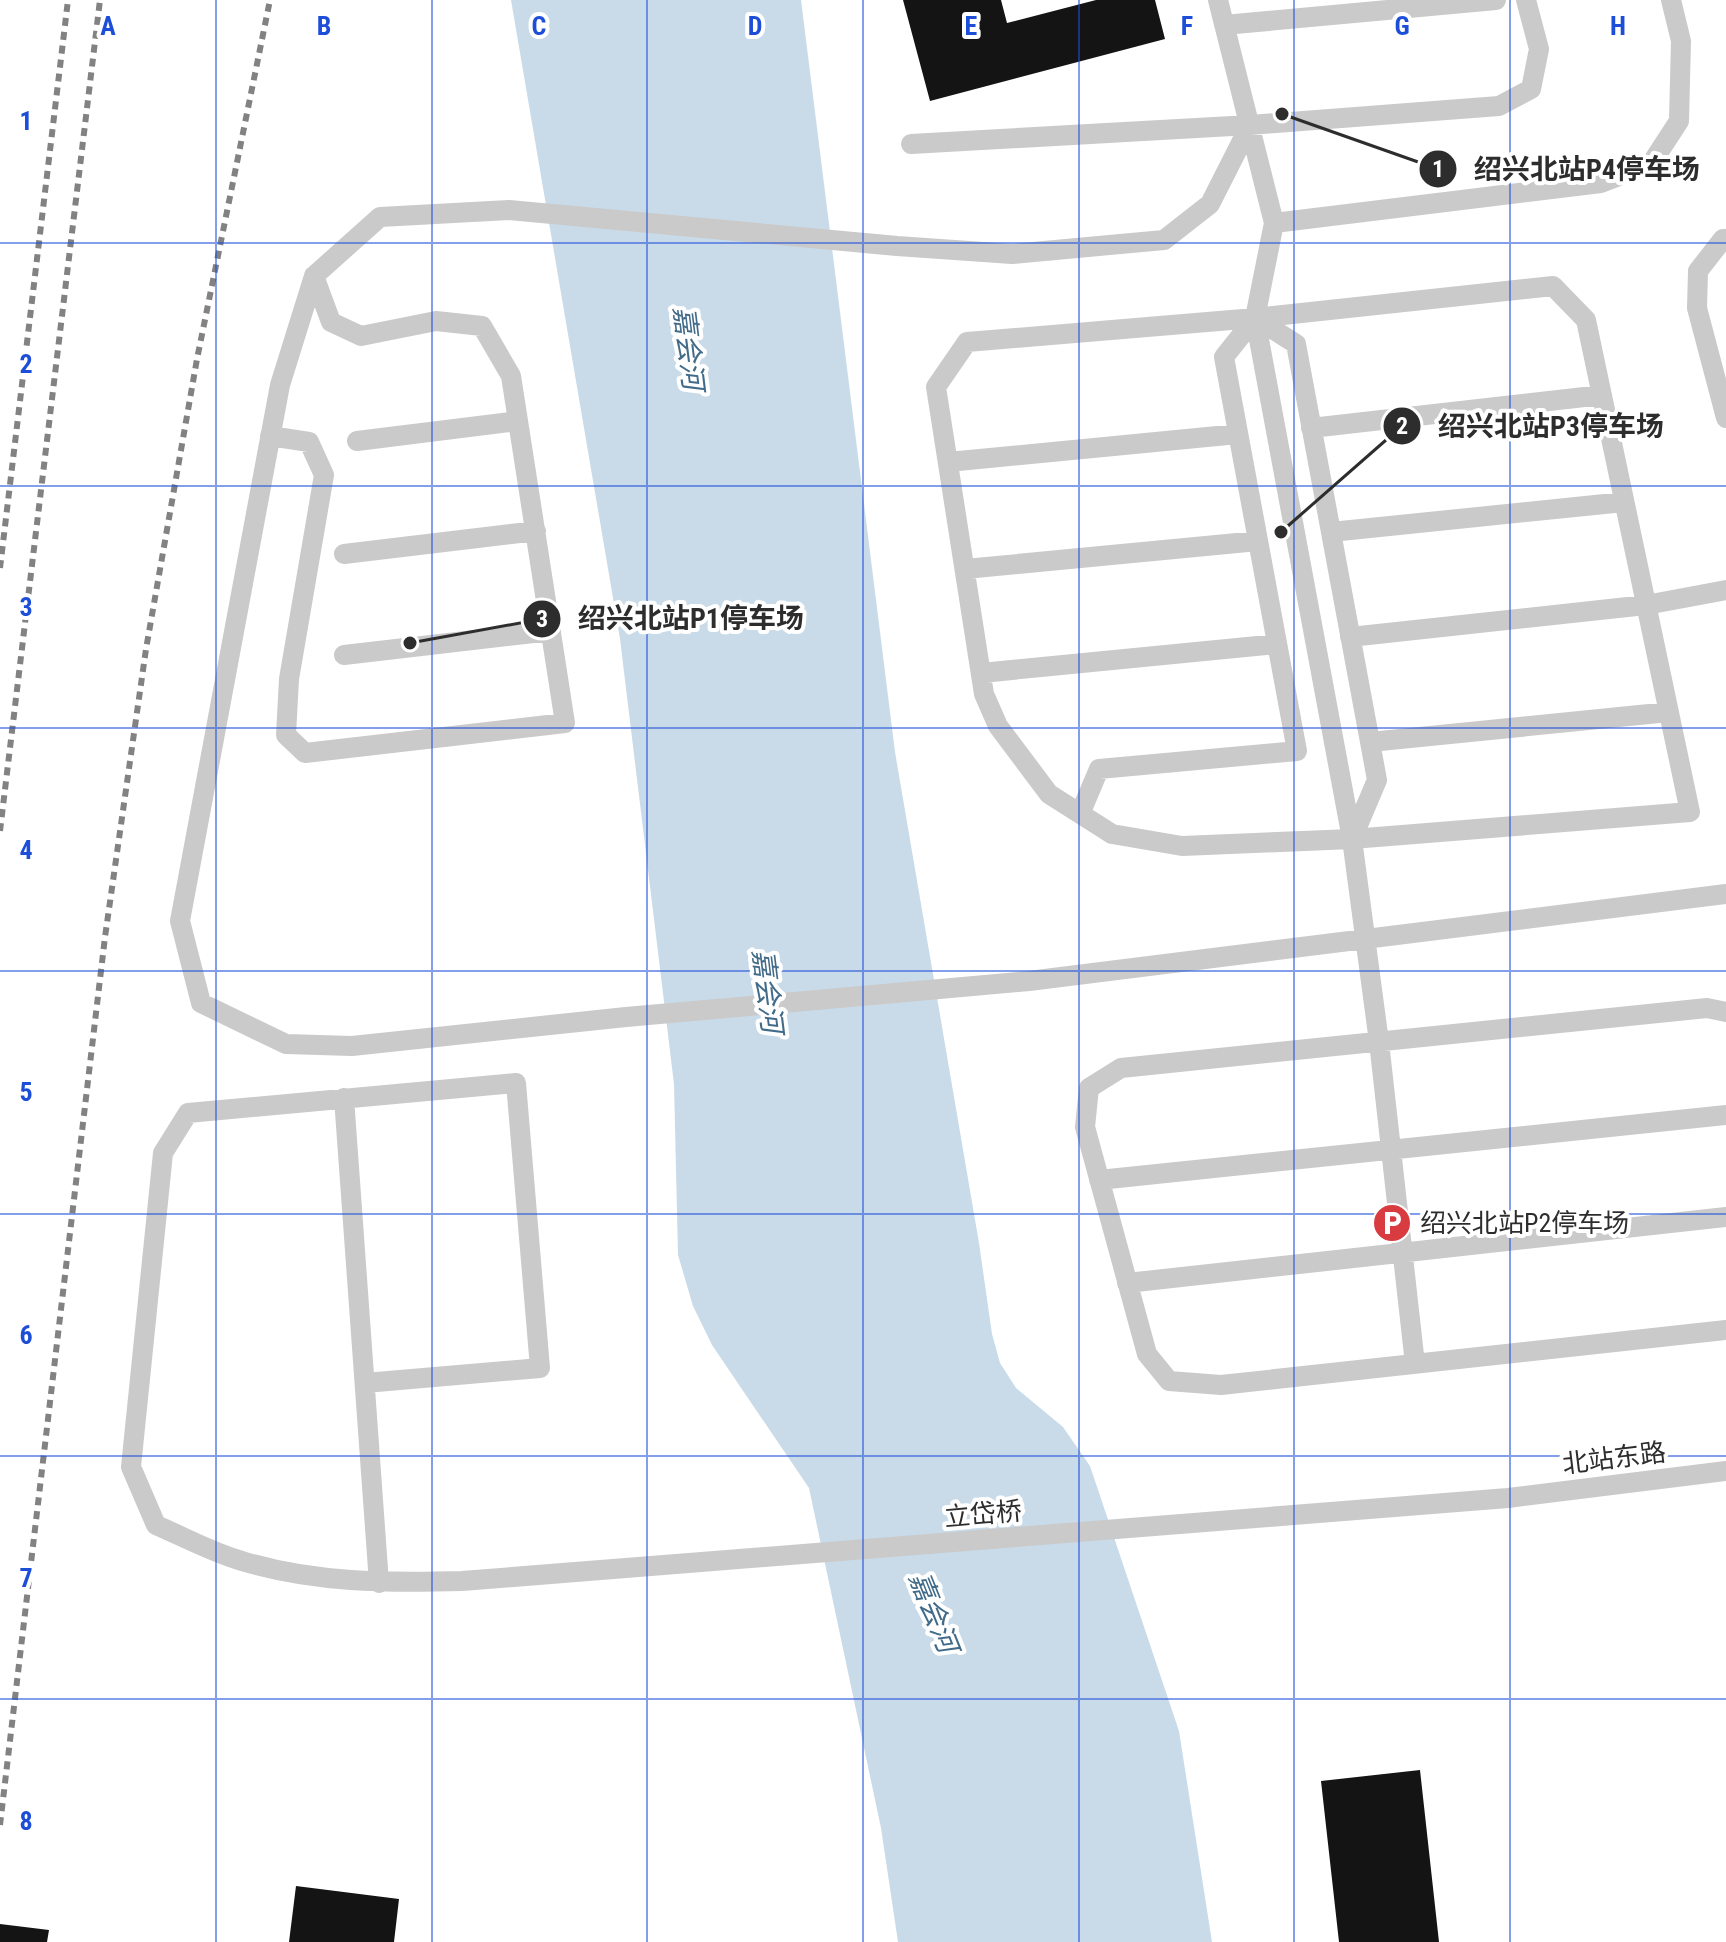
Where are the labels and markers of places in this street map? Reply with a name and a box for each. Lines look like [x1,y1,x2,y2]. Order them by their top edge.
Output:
callout: 绍兴北站P4停车场 [1418,143,1716,195]
callout: 绍兴北站P3停车场 [1382,400,1680,452]
callout: 绍兴北站P1停车场 [522,593,820,645]
parking icon: 绍兴北站P2停车场 [1371,1202,1413,1244]
place label: 绍兴北站P2停车场 [1420,1208,1629,1238]

